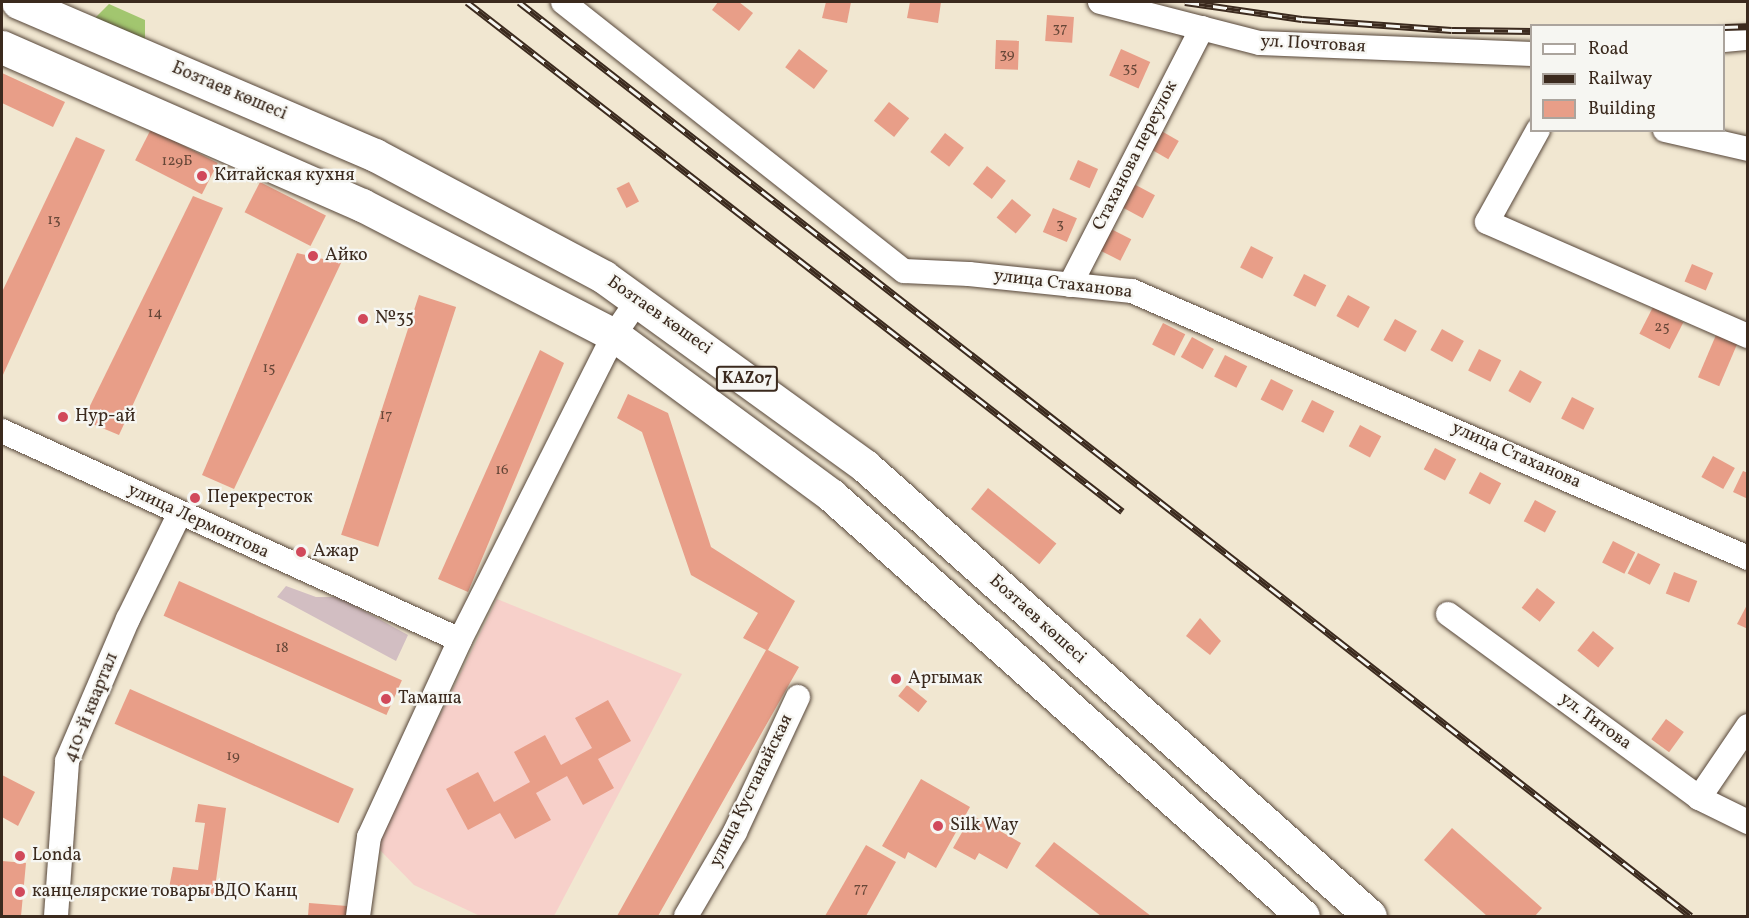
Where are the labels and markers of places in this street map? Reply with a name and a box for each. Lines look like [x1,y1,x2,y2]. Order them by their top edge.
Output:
place label: Китайская кухня [214,165,355,187]
marker: Китайская кухня [195,169,209,183]
place label: Айко [325,245,368,267]
marker: Айко [306,249,320,263]
place label: №35 [375,308,414,330]
marker: №35 [356,312,370,326]
place label: Нур-ай [75,406,136,428]
marker: Нур-ай [56,410,70,424]
place label: Перекресток [207,487,312,509]
marker: Перекресток [188,491,202,505]
place label: Ажар [313,541,359,563]
marker: Ажар [294,545,308,559]
place label: Аргымак [908,668,982,690]
marker: Аргымак [889,672,903,686]
place label: Тамаша [398,688,462,710]
marker: Тамаша [379,692,393,706]
place label: Silk Way [950,815,1019,837]
marker: Silk Way [931,819,945,833]
place label: Londa [32,845,82,867]
marker: Londa [13,849,27,863]
place label: канцелярские товары ВДО Канц [32,881,298,903]
marker: канцелярские товары ВДО Канц [13,885,27,899]

